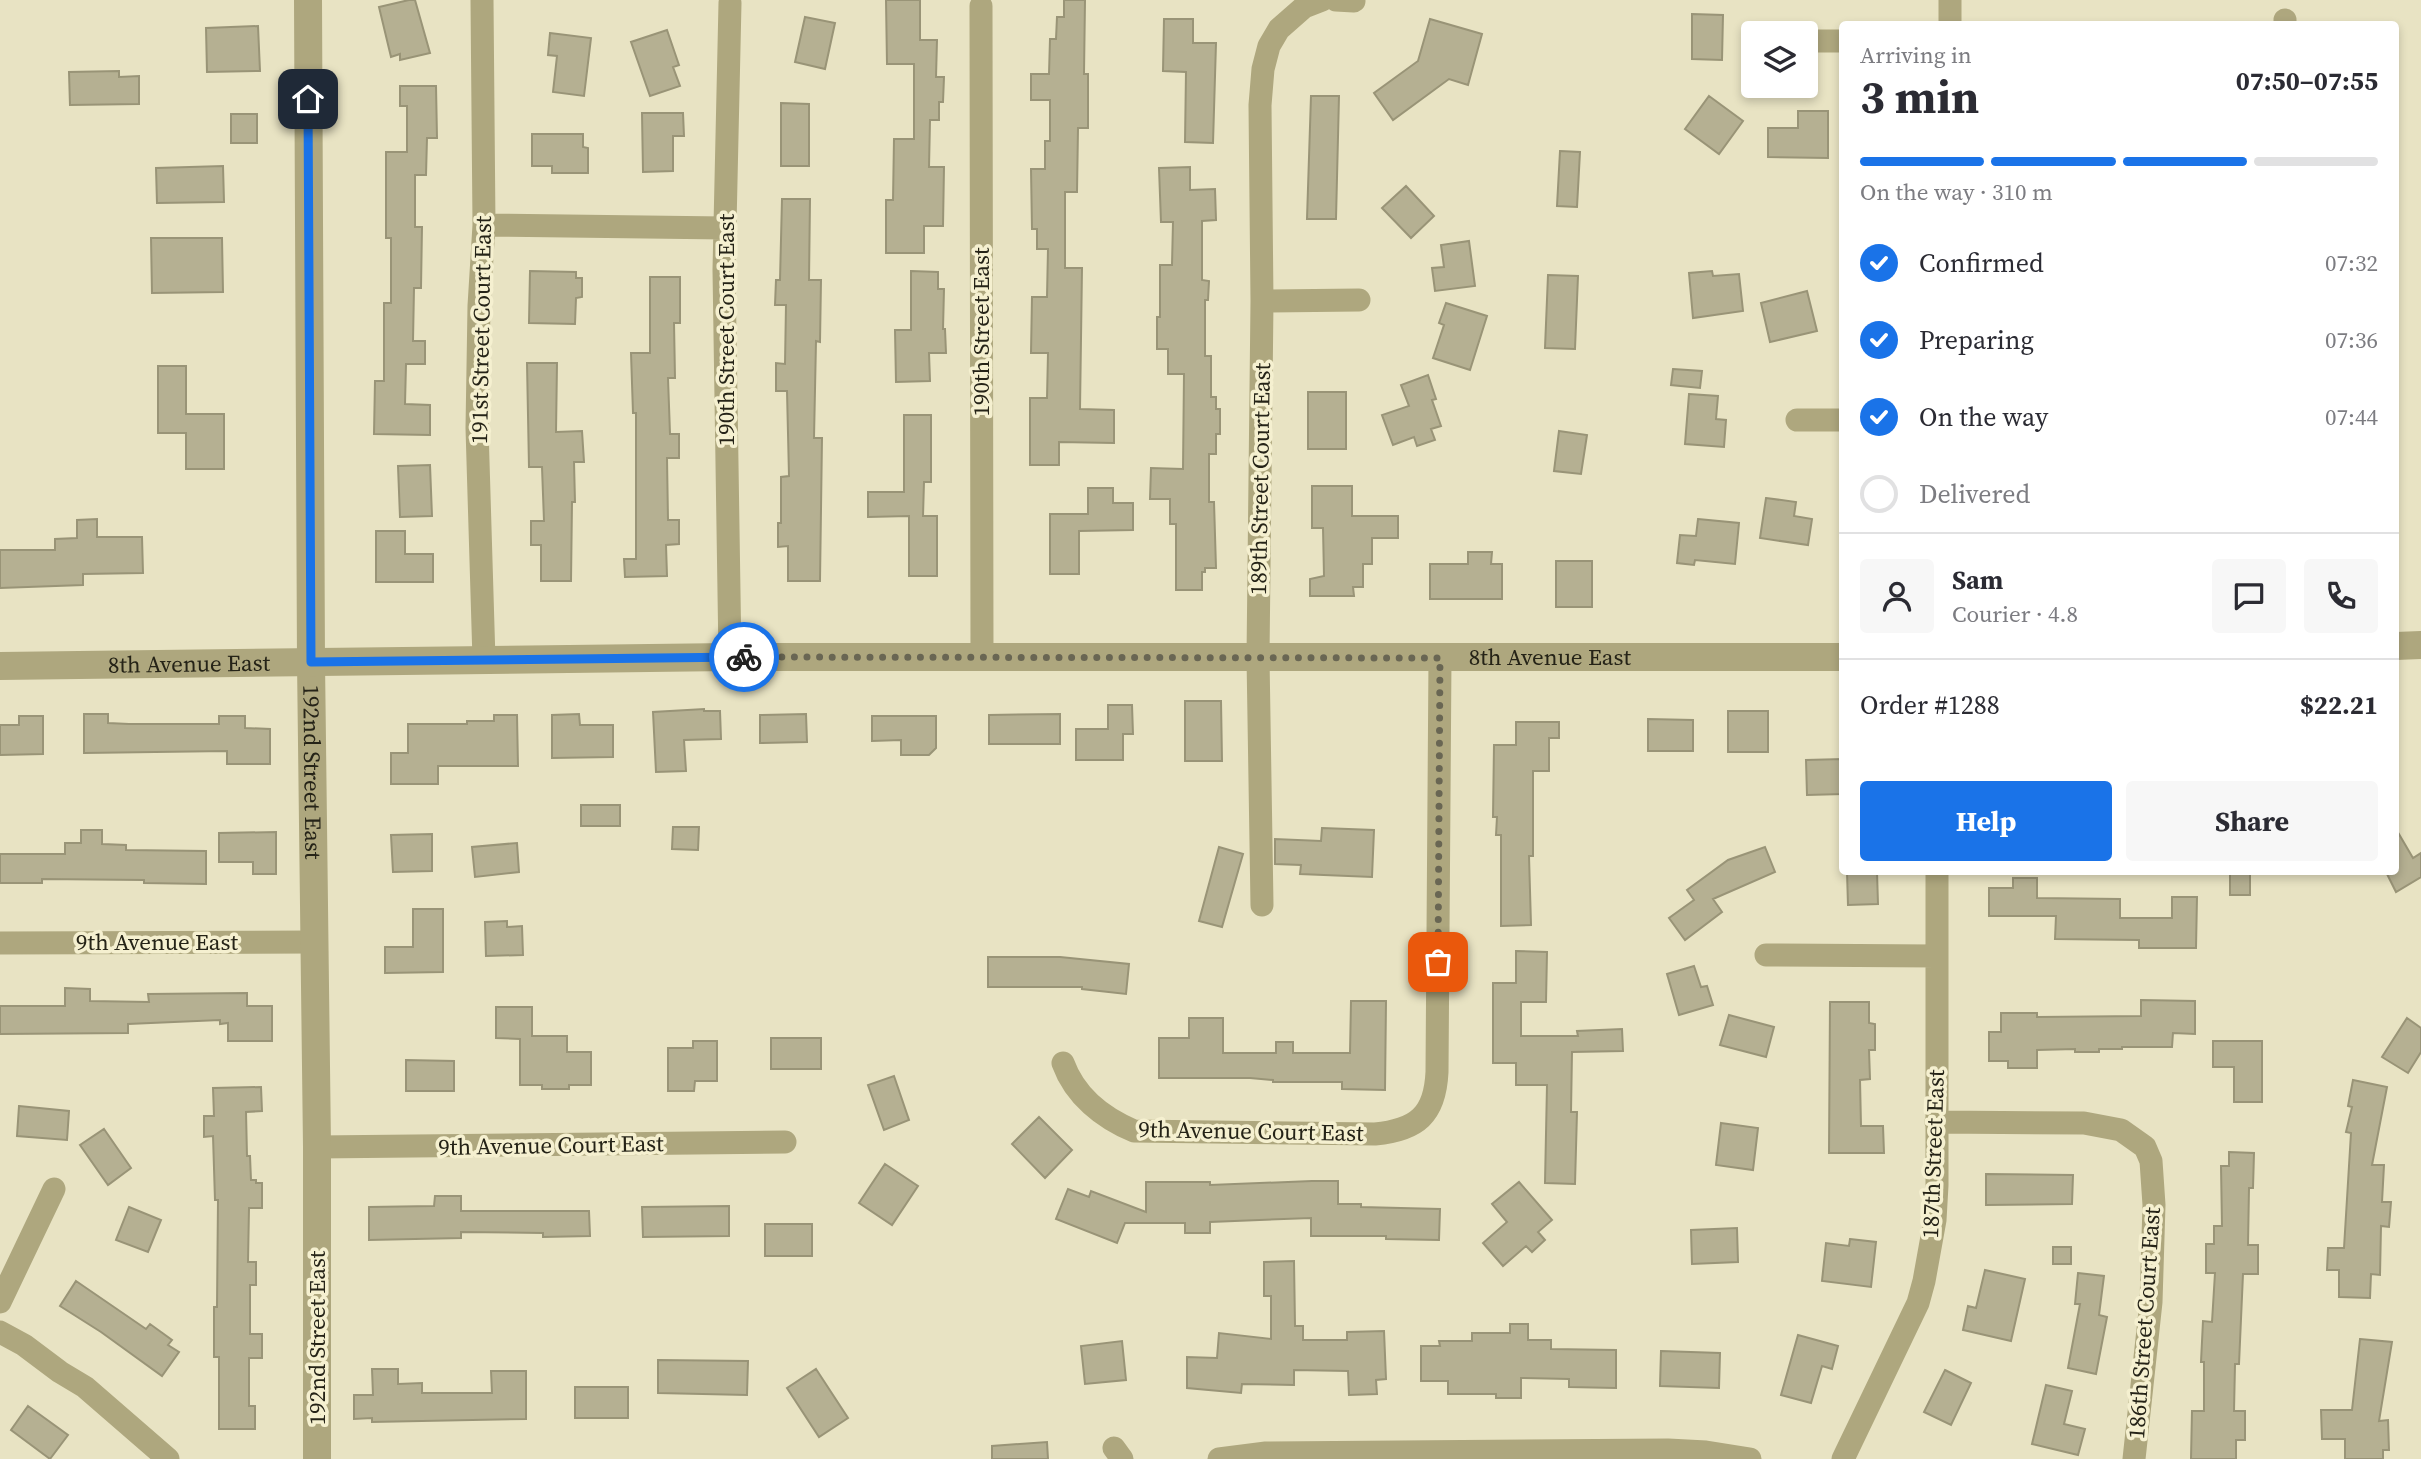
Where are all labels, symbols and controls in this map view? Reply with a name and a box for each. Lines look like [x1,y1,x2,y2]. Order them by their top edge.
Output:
map controls [1741,21,1818,98]
button: layers [1741,21,1818,98]
text: Arriving in [1860,39,1972,71]
text: 07:50–07:55 [2236,63,2378,99]
text: 3 min [1860,65,1979,128]
pin [278,69,338,129]
icon: home [289,80,327,118]
text: On the way · 310 m [1860,176,2053,208]
street label: 190th Street Court East [710,213,742,446]
street label: 191st Street Court East [463,215,499,445]
icon: check [1860,244,1898,282]
text: Confirmed [1919,245,2044,281]
street label: 190th Street East [965,247,997,417]
text: 07:32 [2325,247,2378,279]
icon: check [1860,321,1898,359]
text: Preparing [1919,322,2034,358]
text: 07:36 [2325,324,2378,356]
street label: 189th Street Court East [1242,362,1278,595]
icon: check [1860,398,1898,436]
text: On the way [1919,399,2048,435]
text: 07:44 [2325,401,2378,433]
text: Delivered [1919,476,2030,512]
button: person [1860,559,1934,633]
button: chat [2212,559,2286,633]
button: phone [2304,559,2378,633]
text: Sam [1952,562,2003,598]
text: Courier · 4.8 [1952,598,2078,630]
courier [709,622,779,692]
icon: bike [725,638,763,676]
street label: 8th Avenue East [1469,641,1632,673]
street label: 8th Avenue East [108,647,271,681]
street label: 192nd Street East [295,684,329,860]
text: Order #1288 [1860,687,2000,723]
text: $22.21 [2300,687,2378,723]
button: Help [1860,781,2112,861]
button: Share [2126,781,2378,861]
street label: 9th Avenue East [76,926,239,958]
pin [1408,932,1468,992]
icon: bag [1419,943,1457,981]
street label: 187th Street East [1914,1068,1952,1239]
street label: 9th Avenue Court East [1138,1113,1364,1149]
street label: 9th Avenue Court East [438,1127,664,1163]
street label: 186th Street Court East [2120,1205,2168,1440]
street label: 192nd Street East [301,1250,333,1425]

